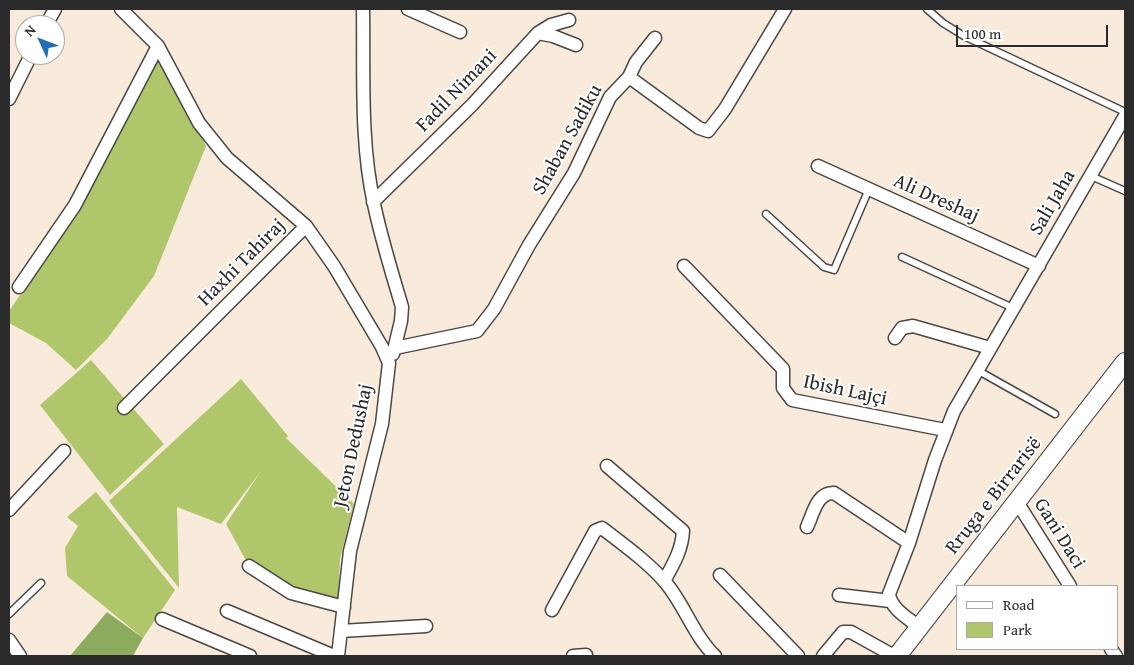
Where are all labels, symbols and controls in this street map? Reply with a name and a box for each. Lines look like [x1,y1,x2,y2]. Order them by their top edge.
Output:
north arrow [15,15,65,65]
scale bar [959,15,1112,47]
text: N [19,20,40,41]
text: 100 m [964,23,1001,44]
street label: Fadil Nimani [412,45,502,137]
street label: Shaban Sadiku [528,81,608,199]
street label: Sali Jaha [1025,166,1081,240]
street label: Ali Dreshaj [889,169,983,229]
street label: Haxhi Tahiraj [193,214,291,312]
street label: Ibish Lajçi [801,370,889,412]
street label: Jeton Dedushaj [329,382,379,510]
street label: Rruga e Birrarisë [941,433,1047,559]
street label: Gani Daci [1028,494,1090,574]
legend [956,585,1119,650]
text: Road [1003,594,1034,615]
text: Park [1003,619,1032,640]

